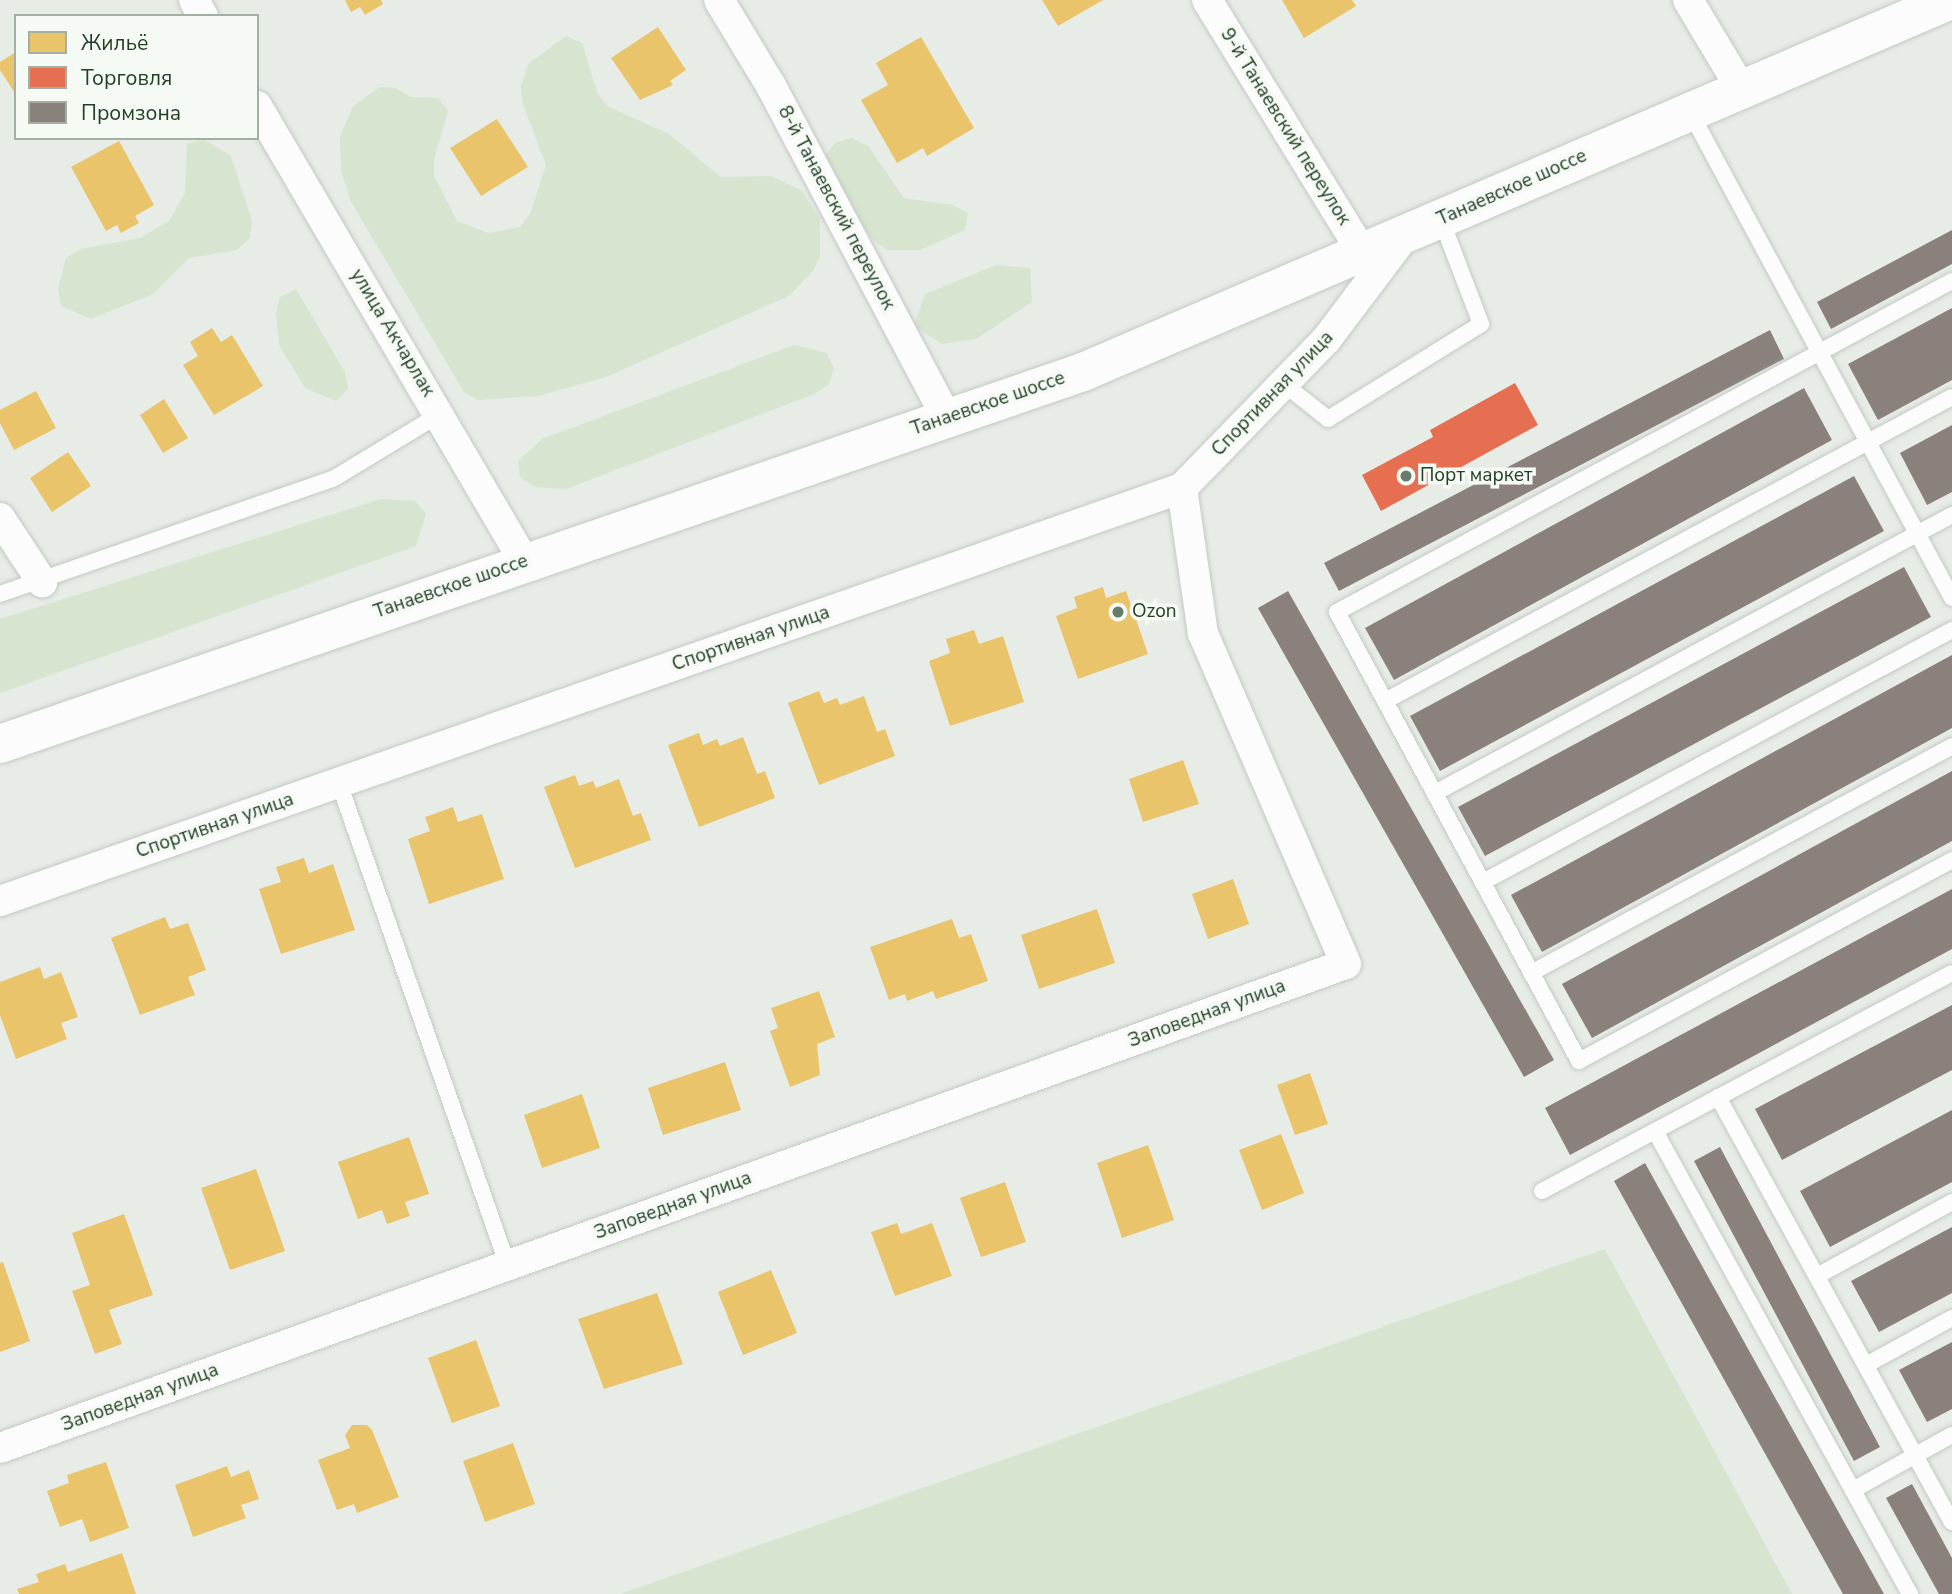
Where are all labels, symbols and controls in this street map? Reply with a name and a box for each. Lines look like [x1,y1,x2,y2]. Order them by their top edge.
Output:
legend [14,14,259,140]
street label: 9-й Танаевский переулок [1215,24,1355,230]
text: Жильё [81,29,148,57]
text: Торговля [81,64,172,92]
text: Промзона [81,99,181,127]
street label: 8-й Танаевский переулок [772,102,900,314]
street label: Танаевское шоссе [1434,145,1590,231]
street label: улица Акчарлак [345,265,439,401]
street label: Спортивная улица [1207,327,1339,461]
street label: Танаевское шоссе [908,367,1068,441]
place label: Порт маркет [1420,465,1532,487]
marker: Порт маркет [1398,468,1414,484]
street label: Танаевское шоссе [371,550,531,624]
street label: Спортивная улица [669,601,833,677]
place label: Ozon [1132,601,1177,623]
marker: Ozon [1110,604,1126,620]
street label: Спортивная улица [133,788,297,864]
street label: Заповедная улица [1125,975,1289,1053]
street label: Заповедная улица [591,1167,755,1245]
street label: Заповедная улица [58,1359,222,1437]

